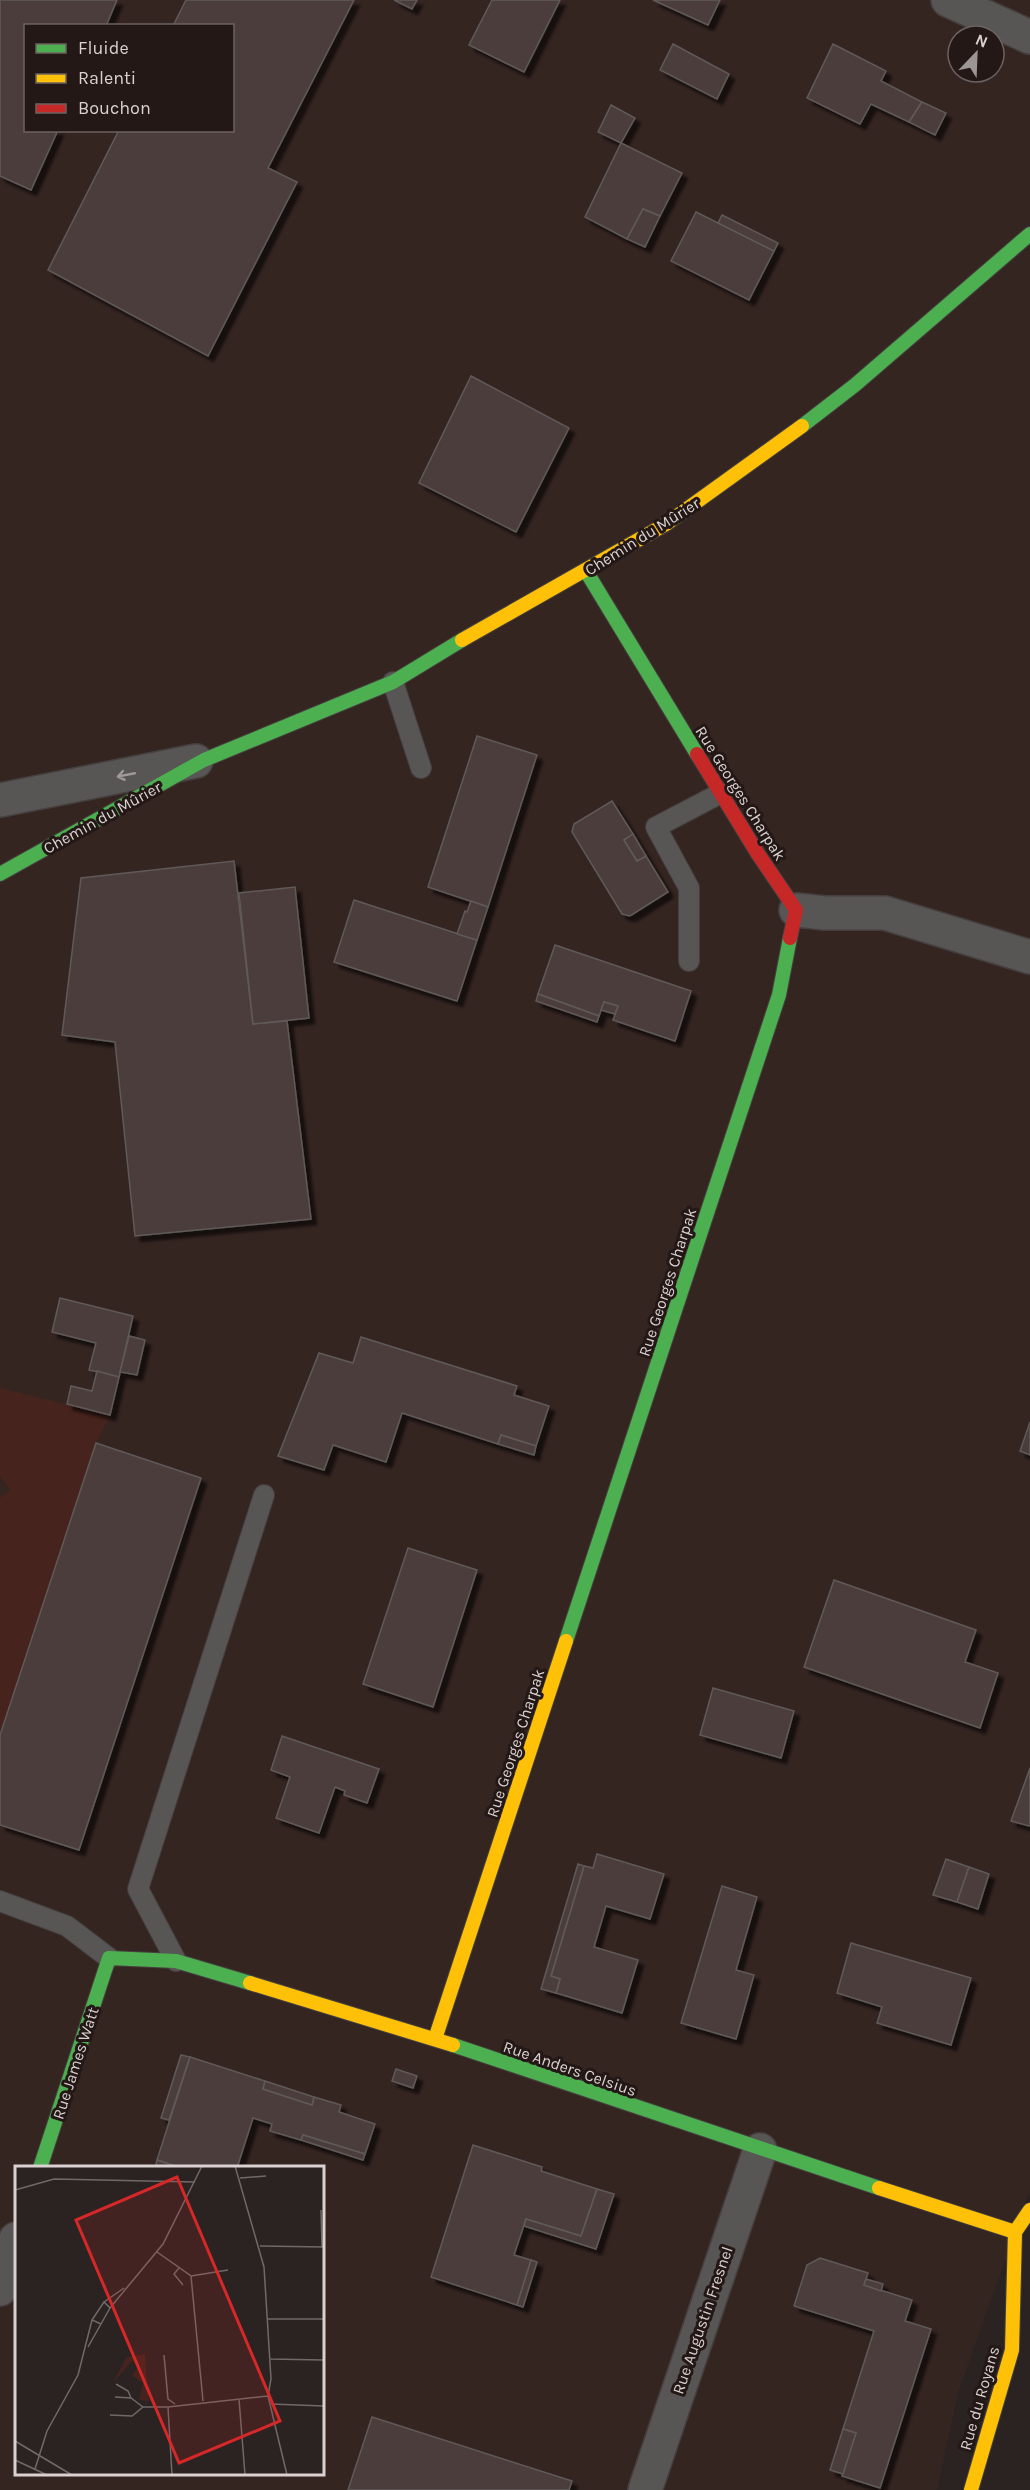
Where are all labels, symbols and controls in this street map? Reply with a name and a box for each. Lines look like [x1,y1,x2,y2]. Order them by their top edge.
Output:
legend [24,24,234,132]
north arrow [946,24,1006,84]
text: N [973,30,991,52]
text: Fluide [78,37,129,59]
text: Ralenti [78,67,136,89]
text: Bouchon [78,97,151,119]
street label: Chemin du Mûrier [581,493,703,579]
street label: Rue Georges Charpak [691,723,790,864]
one-way arrow [117,770,136,781]
street label: Chemin du Mûrier [40,777,165,858]
street label: Rue Georges Charpak [634,1206,700,1359]
street label: Rue Georges Charpak [482,1667,548,1820]
street label: Rue James Watt [48,2005,103,2122]
street label: Rue Anders Celsius [501,2037,639,2100]
inset map [15,2166,324,2475]
street label: Rue Augustin Fresnel [668,2244,737,2396]
street label: Rue du Royans [956,2344,1003,2452]

